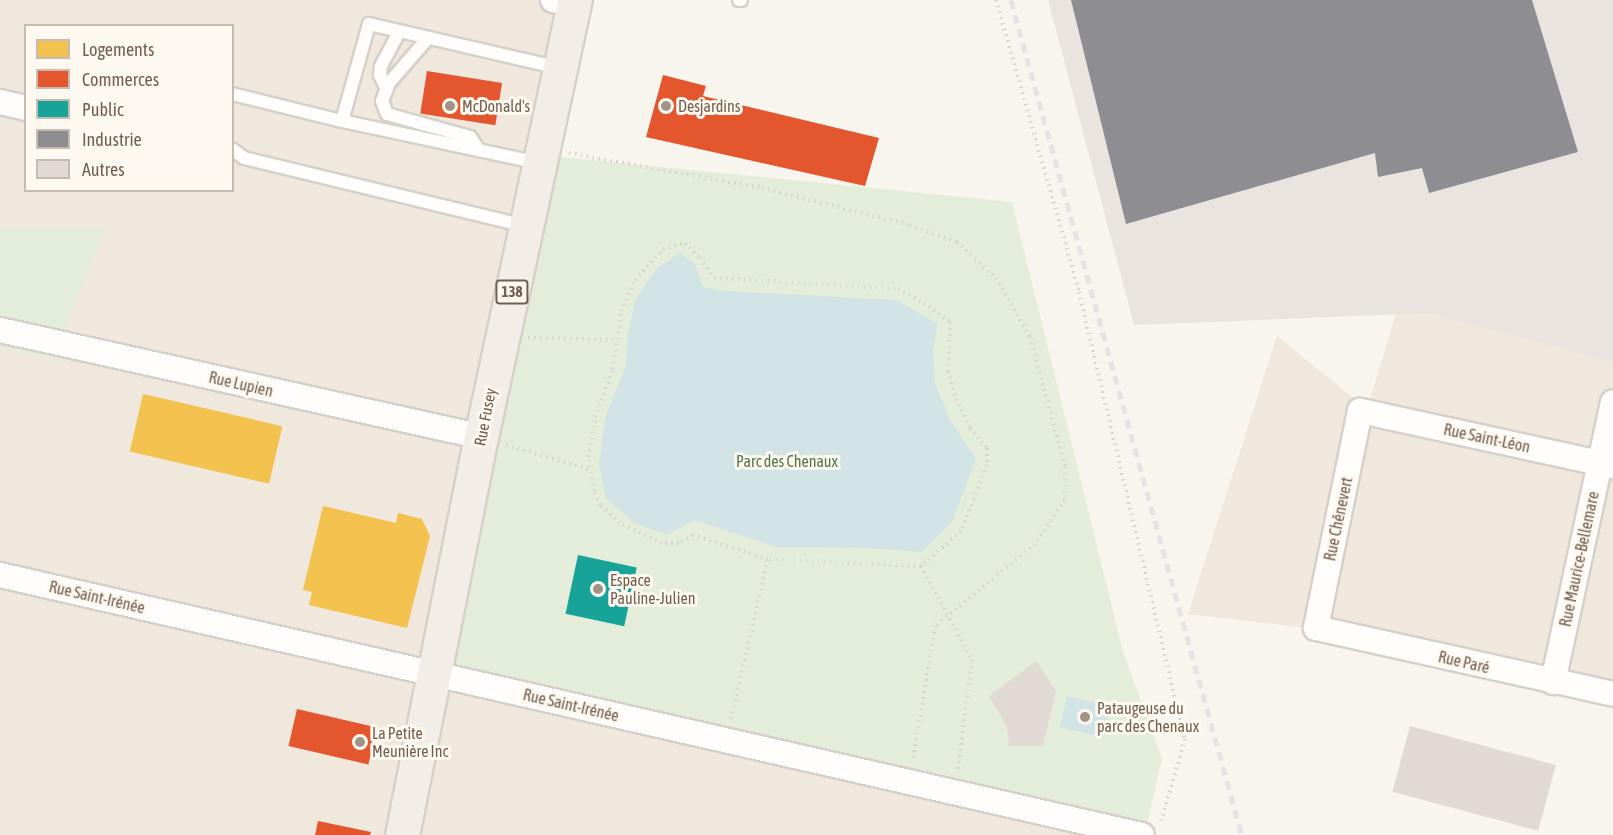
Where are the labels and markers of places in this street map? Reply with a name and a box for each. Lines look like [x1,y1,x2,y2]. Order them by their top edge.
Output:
place label: McDonald's [462,96,530,116]
place label: Desjardins [678,96,740,116]
marker: McDonald's [443,99,457,113]
marker: Desjardins [659,99,673,113]
place label: Espace Pauline-Julien [610,570,695,608]
marker: Espace Pauline-Julien [591,582,605,596]
place label: Pataugeuse du parc des Chenaux [1097,698,1199,736]
marker: Pataugeuse du parc des Chenaux [1078,710,1092,724]
place label: La Petite Meunière Inc [372,723,448,761]
marker: La Petite Meunière Inc [353,735,367,749]

